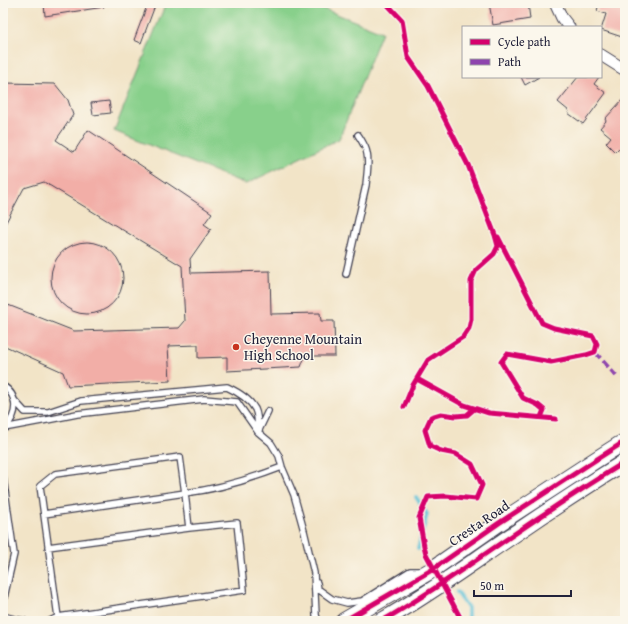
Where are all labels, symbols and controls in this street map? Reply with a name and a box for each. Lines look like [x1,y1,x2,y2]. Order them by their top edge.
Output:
legend [462,26,602,78]
text: Cycle path [498,33,551,50]
text: Path [498,53,521,70]
place label: Cheyenne Mountain High School [244,329,362,365]
marker: Cheyenne Mountain High School [231,342,241,352]
street label: Cresta Road [445,495,514,551]
scale bar [474,572,571,598]
text: 50 m [480,577,504,594]

